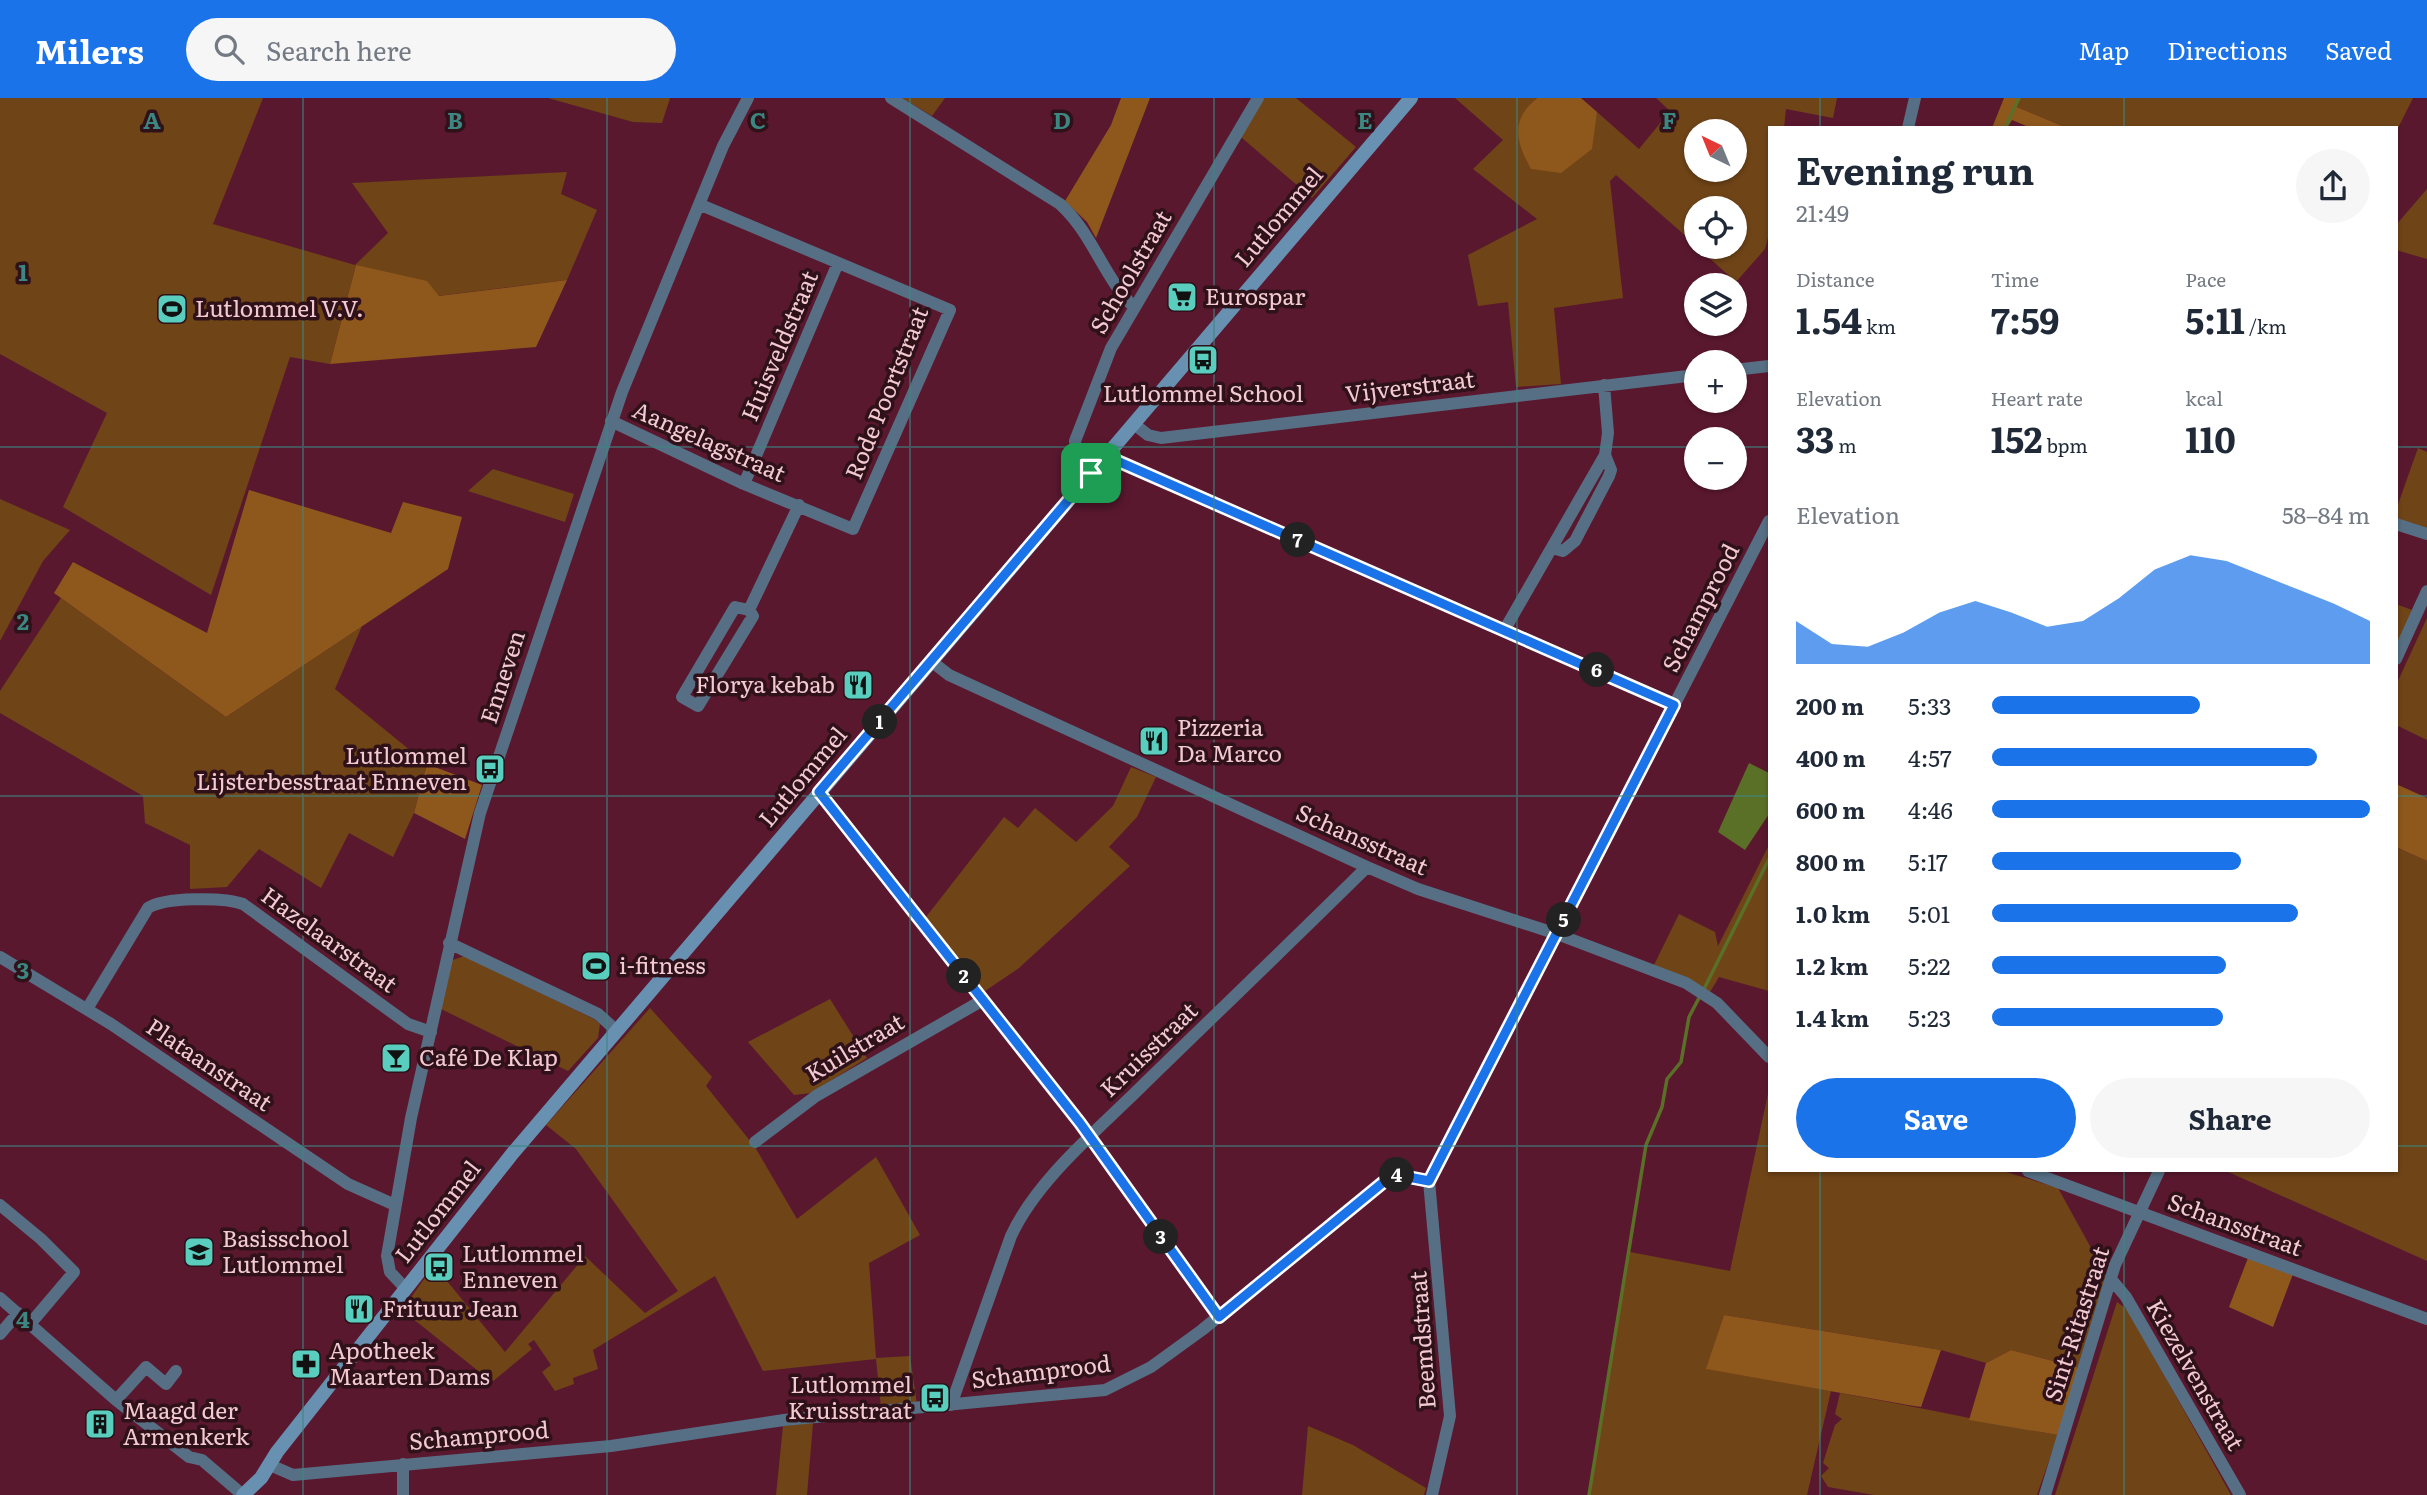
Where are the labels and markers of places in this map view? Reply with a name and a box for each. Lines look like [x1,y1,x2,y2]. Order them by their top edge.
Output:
place label: Eurospar [1205,278,1306,312]
supermarket icon: Eurospar [1165,280,1199,314]
place label: Lutlommel V.V. [195,290,364,324]
sports icon: Lutlommel V.V. [155,292,189,326]
bus stop icon: Lutlommel School [1186,343,1220,377]
place label: Lutlommel School [1103,375,1304,409]
pin [1061,443,1121,503]
pin: 7 [1280,522,1316,558]
pin: 6 [1580,652,1614,688]
place label: Florya kebab [695,666,835,700]
restaurant icon: Florya kebab [841,668,875,702]
pin: 1 [862,704,898,740]
place label: Pizzeria Da Marco [1177,709,1282,769]
restaurant icon: Pizzeria Da Marco [1137,724,1171,758]
place label: Lutlommel Lijsterbesstraat Enneven [196,737,467,797]
bus stop icon: Lutlommel Lijsterbesstraat Enneven [473,752,507,786]
pin: 5 [1546,902,1582,938]
place label: i-fitness [619,947,706,981]
sports icon: i-fitness [579,949,613,983]
pin: 2 [946,958,982,994]
place label: Café De Klap [419,1039,558,1073]
bar icon: Café De Klap [379,1041,413,1075]
pin: 4 [1380,1158,1414,1192]
place label: Basisschool Lutlommel [222,1220,349,1280]
pin: 3 [1144,1220,1178,1254]
school or university icon: Basisschool Lutlommel [182,1235,216,1269]
place label: Lutlommel Enneven [462,1235,584,1295]
bus stop icon: Lutlommel Enneven [422,1250,456,1284]
place label: Frituur Jean [382,1290,518,1324]
restaurant icon: Frituur Jean [342,1292,376,1326]
place label: Apotheek Maarten Dams [329,1332,490,1392]
pharmacy icon: Apotheek Maarten Dams [289,1347,323,1381]
place label: Lutlommel Kruisstraat [788,1366,913,1426]
bus stop icon: Lutlommel Kruisstraat [918,1381,952,1415]
place label: Maagd der Armenkerk [123,1392,250,1452]
building icon: Maagd der Armenkerk [83,1407,117,1441]

